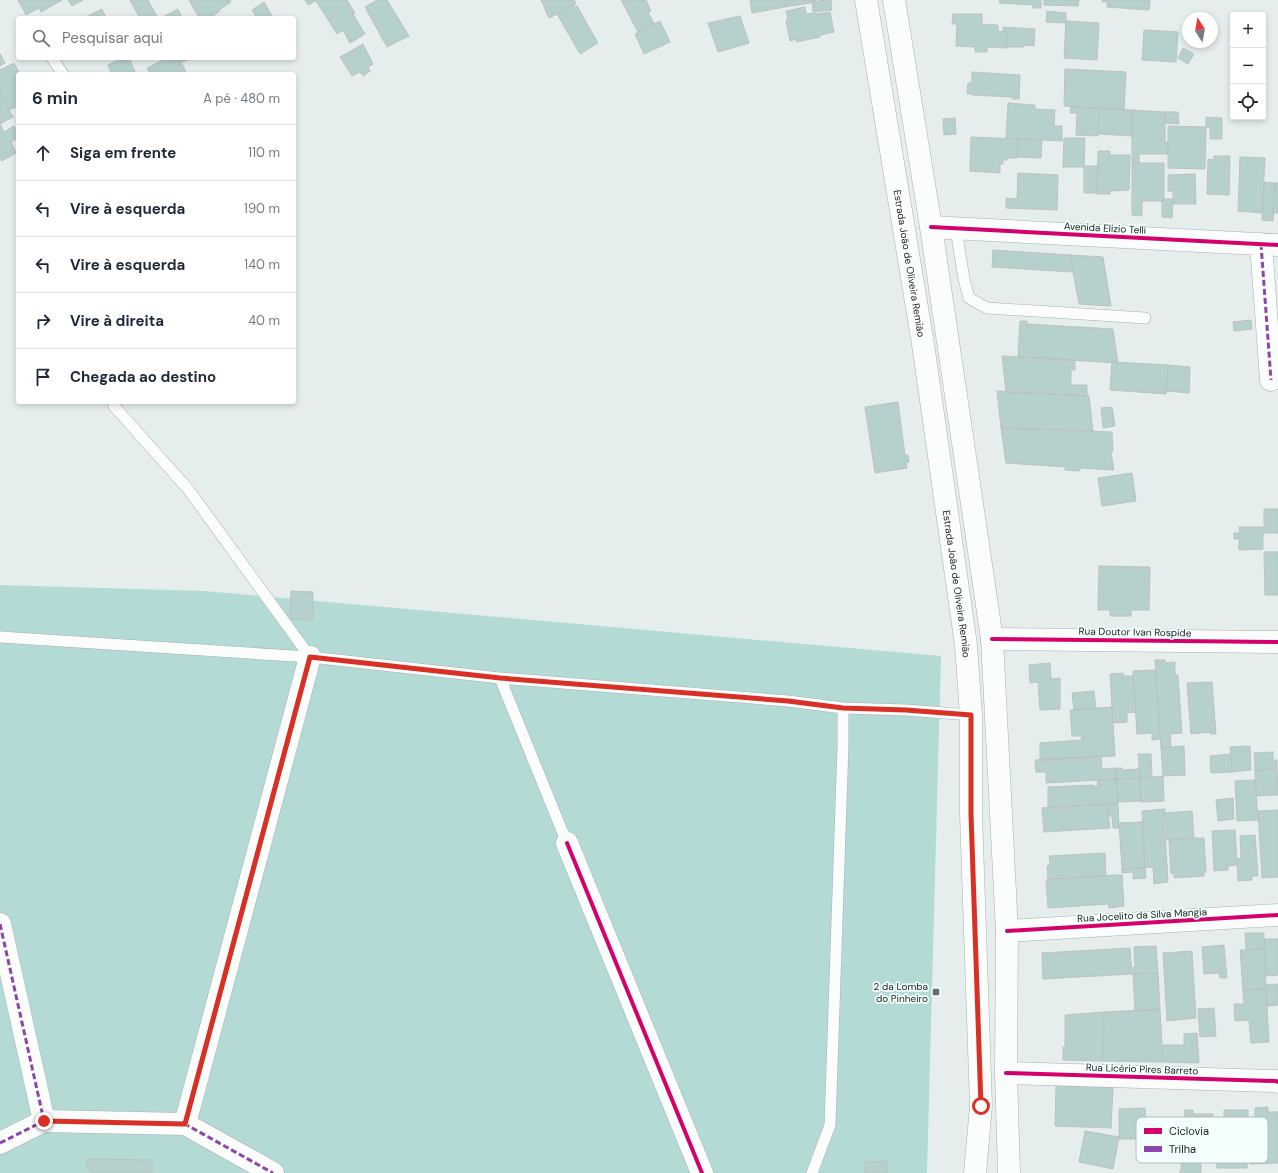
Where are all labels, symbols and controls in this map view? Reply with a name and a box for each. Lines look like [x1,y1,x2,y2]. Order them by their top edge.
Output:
north arrow [1182,12,1218,48]
map controls [1230,12,1266,120]
button: + [1230,12,1266,48]
search box [16,16,296,60]
icon: search [30,27,52,49]
text: Pesquisar aqui [62,28,163,48]
button: − [1230,48,1266,84]
button: locate [1230,84,1266,120]
text: 6 min [32,87,78,109]
text: A pé · 480 m [203,90,280,107]
icon: ahead [32,142,54,164]
text: Siga em frente [70,143,176,163]
text: 110 m [248,144,280,161]
street label: Estrada João de Oliveira Remião [891,189,928,338]
icon: left [32,198,54,220]
text: Vire à esquerda [70,199,185,219]
text: 190 m [244,200,280,217]
street label: Avenida Elizio Telli [1063,219,1147,237]
icon: left [32,254,54,276]
text: Vire à esquerda [70,255,185,275]
text: 140 m [244,256,280,273]
icon: right [32,310,54,332]
text: Vire à direita [70,311,164,331]
text: 40 m [248,312,280,329]
icon: arrive [32,366,54,388]
text: Chegada ao destino [70,367,216,387]
street label: Estrada João de Oliveira Remião [940,509,973,658]
street label: Rua Doutor Ivan Rospide [1079,625,1192,639]
street label: Rua Jocelito da Silva Mangia [1077,905,1207,925]
place label: 2 da Lomba do Pinheiro [874,980,928,1005]
marker: 2 da Lomba do Pinheiro [931,987,941,997]
street label: Rua Licério Pires Barreto [1086,1061,1199,1077]
route start [972,1097,990,1115]
route end [35,1112,53,1130]
legend [1136,1117,1268,1163]
text: Ciclovia [1169,1124,1209,1138]
text: Trilha [1169,1142,1196,1156]

